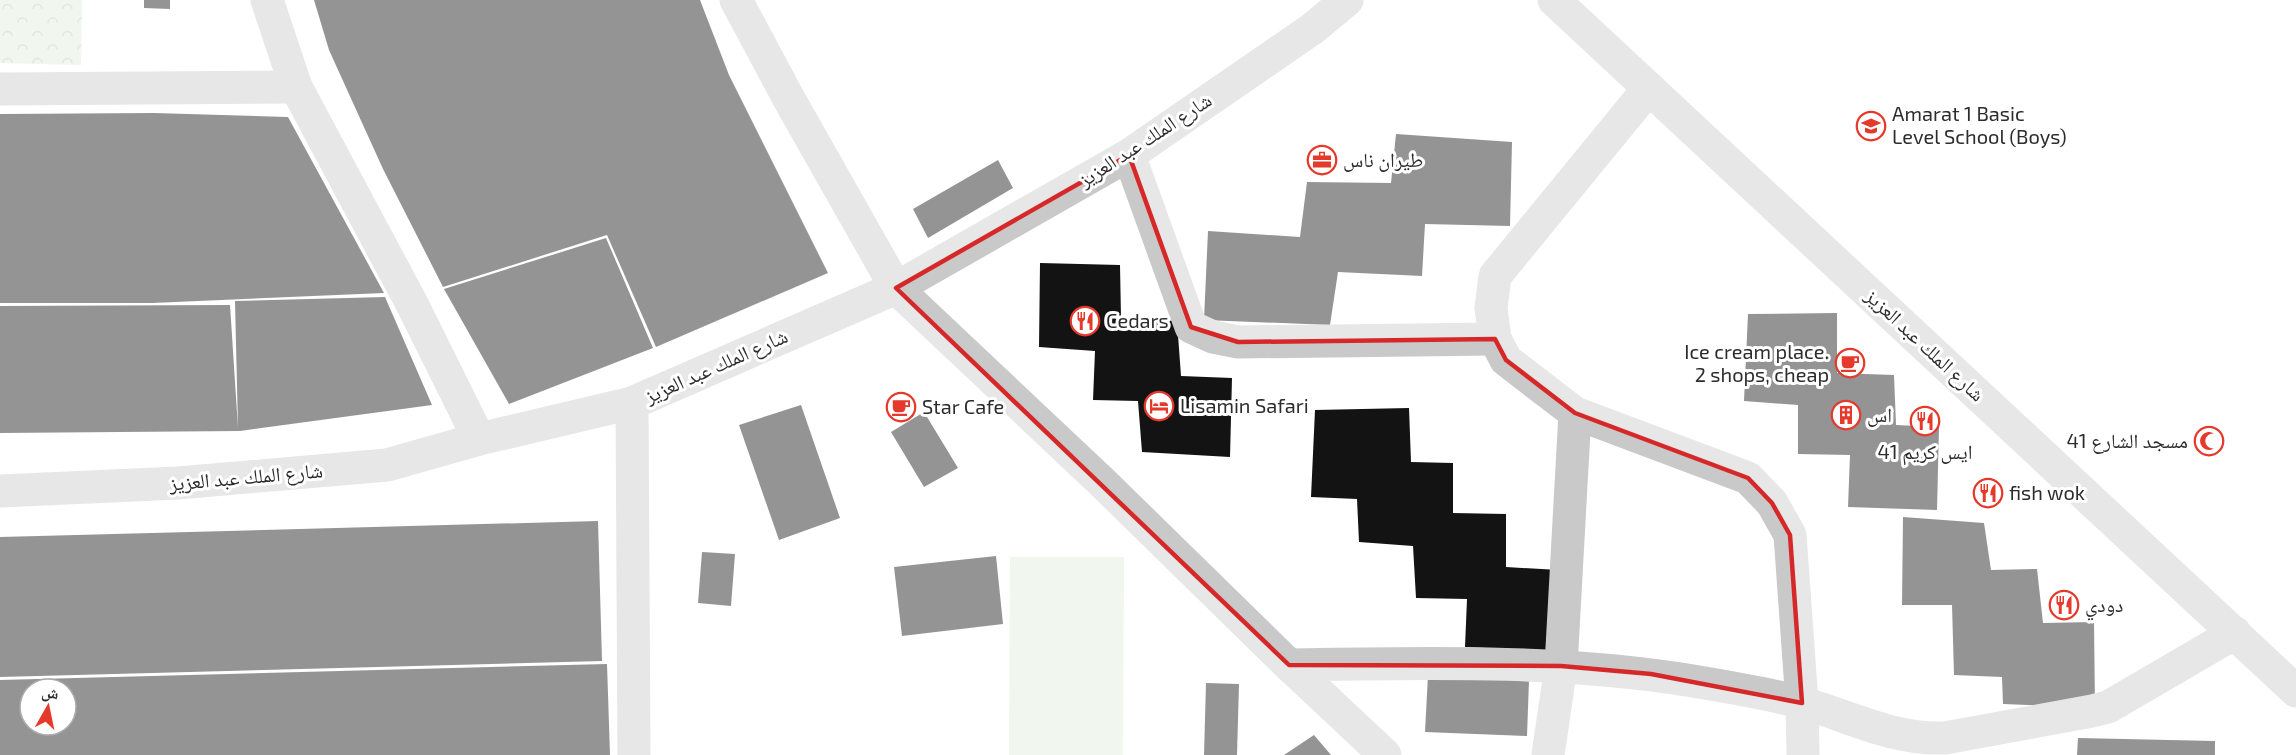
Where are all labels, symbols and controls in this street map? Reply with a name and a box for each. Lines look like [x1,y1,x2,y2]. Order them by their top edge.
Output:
street label: شارع الملك عبد العزيز [1073,87,1217,193]
place label: Amarat 1 Basic Level School (Boys) [1892,101,2067,148]
school or university icon: Amarat 1 Basic Level School (Boys) [1855,110,1887,142]
office icon: طيران ناس [1306,144,1338,176]
place label: طيران ناس [1343,147,1423,172]
street label: شارع الملك عبد العزيز [1859,282,1990,407]
restaurant icon: Cedars [1069,305,1101,337]
place label: Cedars [1106,308,1169,332]
street label: شارع الملك عبد العزيز [639,323,792,410]
place label: Ice cream place. 2 shops, cheap [1684,339,1829,386]
cafe icon: Ice cream place. 2 shops, cheap [1834,347,1866,379]
hotel icon: Lisamin Safari [1143,390,1175,422]
cafe icon: Star Cafe [885,391,917,423]
place label: Lisamin Safari [1180,393,1309,417]
place label: Star Cafe [922,394,1004,418]
building icon: اس [1830,399,1862,431]
place label: اس [1867,402,1892,427]
restaurant icon: 41 ايس كريم [1909,405,1941,437]
mosque icon: مسجد الشارع 41 [2193,425,2225,457]
place label: مسجد الشارع 41 [2067,428,2188,454]
place label: 41 ايس كريم [1878,439,1972,466]
street label: شارع الملك عبد العزيز [167,457,324,497]
restaurant icon: fish wok [1972,477,2004,509]
place label: fish wok [2009,480,2085,504]
restaurant icon: دودي [2048,589,2080,621]
place label: دودي [2085,592,2123,621]
north arrow [18,677,78,737]
text: ش [40,681,60,703]

